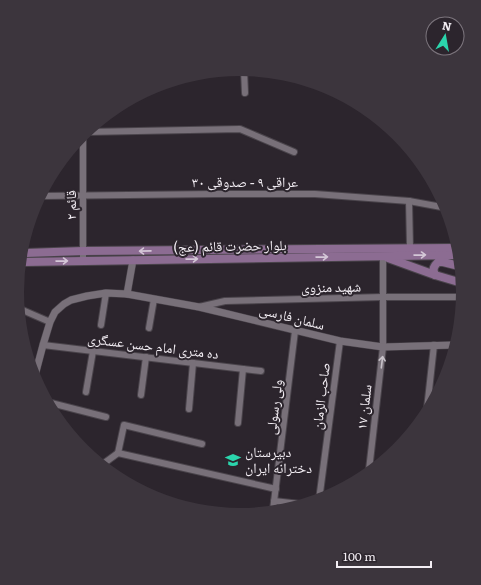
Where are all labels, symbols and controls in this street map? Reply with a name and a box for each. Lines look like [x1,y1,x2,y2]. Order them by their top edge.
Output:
north arrow [425,16,465,56]
text: N [441,16,453,34]
street label: عراقی ۹ - صدوقی ۳۰ [192,171,298,191]
street label: قائم ۲ [60,190,81,220]
street label: بلوار حضرت قائم (عج) [173,234,287,257]
one-way arrow [139,247,152,255]
one-way arrow [413,252,426,259]
one-way arrow [315,253,328,261]
one-way arrow [185,255,198,263]
one-way arrow [55,257,68,265]
street label: شهید منزوی [301,275,361,297]
street label: سلمان فارسی [257,298,327,334]
street label: ده متری امام حسن عسگری [86,327,220,364]
one-way arrow [378,356,385,369]
street label: صاحب الزمان [306,361,334,431]
street label: ولی رسولی [260,378,286,436]
street label: سلمان ۱۷ [350,383,376,431]
place label: دبیرستان دخترانه ایران [245,441,312,477]
school or university icon: دبیرستان دخترانه ایران [224,451,242,469]
scale bar [337,543,431,569]
text: 100 m [343,547,376,565]

